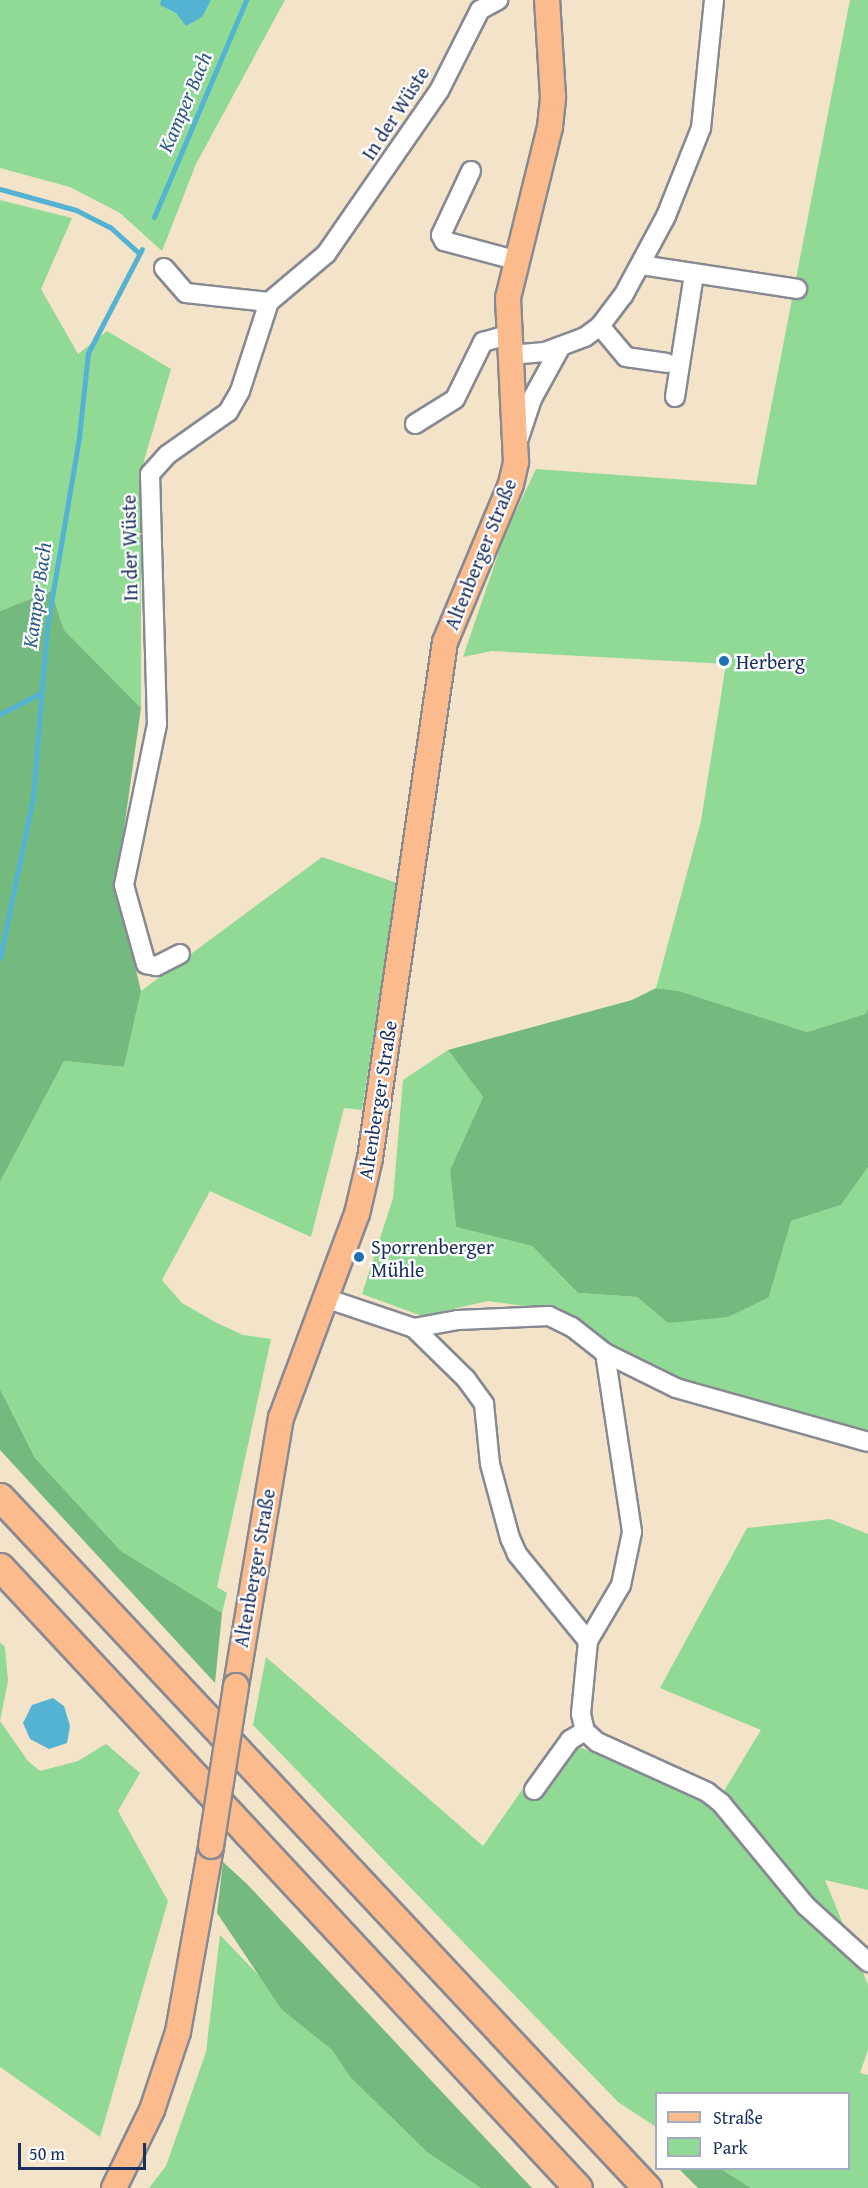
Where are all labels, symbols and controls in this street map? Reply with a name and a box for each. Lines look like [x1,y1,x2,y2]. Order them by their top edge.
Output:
water label: Kamper Bach [153,48,217,156]
street label: In der Wüste [356,62,434,164]
street label: Altenberger Straße [439,475,521,633]
street label: In der Wüste [116,494,142,602]
water label: Kamper Bach [17,541,57,649]
place label: Herberg [736,649,805,673]
marker: Herberg [717,654,731,668]
street label: Altenberger Straße [353,1019,401,1181]
place label: Sporrenberger Mühle [371,1234,494,1281]
marker: Sporrenberger Mühle [352,1250,366,1264]
street label: Altenberger Straße [228,1487,280,1649]
legend [655,2092,850,2170]
text: Straße [713,2104,763,2131]
scale bar [21,2131,148,2169]
text: Park [713,2134,748,2161]
text: 50 m [29,2140,65,2167]

